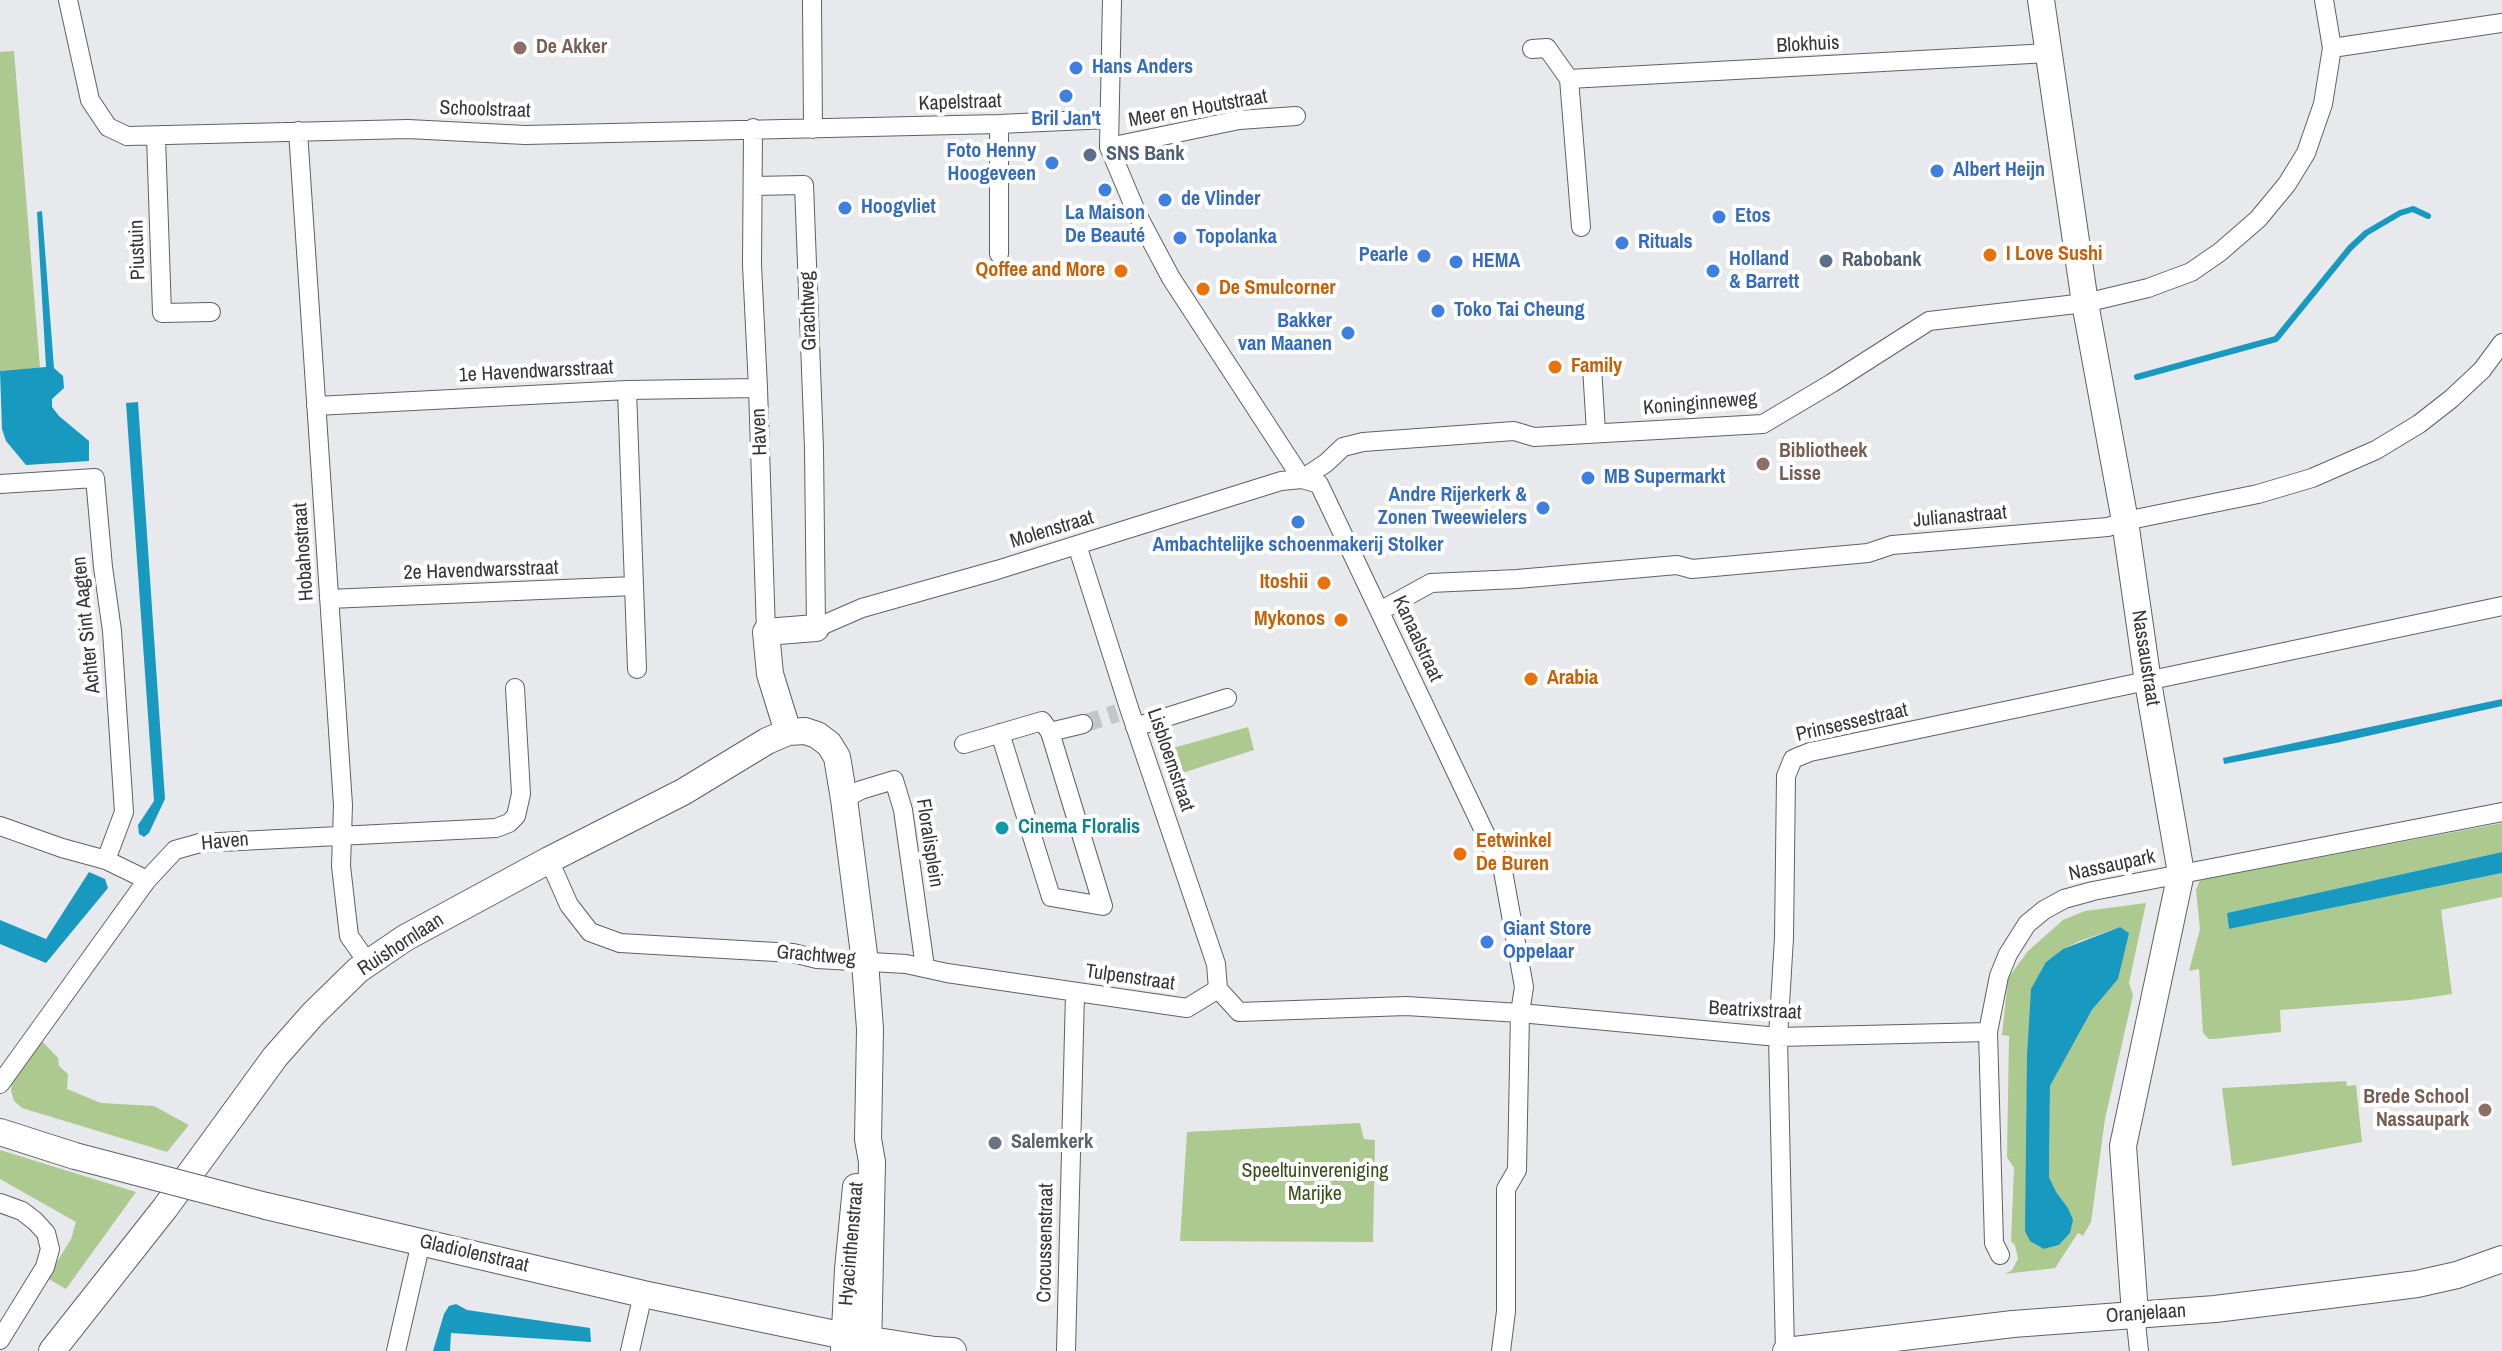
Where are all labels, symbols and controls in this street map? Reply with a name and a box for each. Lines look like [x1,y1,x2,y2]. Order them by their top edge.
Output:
street label: Blokhuis [1776,31,1840,59]
place label: De Akker [536,36,607,60]
marker: De Akker [511,39,529,57]
place label: Hans Anders [1092,56,1193,80]
marker: Hans Anders [1067,59,1085,77]
street label: Meer en Houtstraat [1127,85,1269,133]
marker: Bril Jan't [1057,87,1075,105]
street label: Kapelstraat [918,90,1002,116]
street label: Schoolstraat [439,96,531,124]
place label: Bril Jan't [1031,108,1101,132]
place label: Foto Henny Hoogeveen [947,140,1036,187]
place label: SNS Bank [1106,143,1184,167]
marker: SNS Bank [1081,146,1099,164]
marker: Foto Henny Hoogeveen [1043,154,1061,172]
place label: Albert Heijn [1953,159,2045,183]
marker: Albert Heijn [1928,162,1946,180]
marker: La Maison De Beauté [1096,181,1114,199]
place label: de Vlinder [1181,188,1260,212]
marker: de Vlinder [1156,191,1174,209]
place label: Hoogvliet [861,196,936,220]
marker: Hoogvliet [836,199,854,217]
place label: La Maison De Beauté [1065,202,1145,249]
place label: Etos [1735,205,1771,229]
marker: Etos [1710,208,1728,226]
street label: Piustuin [125,220,151,280]
place label: Topolanka [1196,226,1277,250]
marker: Topolanka [1171,229,1189,247]
place label: Rituals [1638,231,1693,255]
marker: Rituals [1613,234,1631,252]
place label: I Love Sushi [2006,243,2103,267]
place label: Pearle [1359,244,1408,268]
marker: I Love Sushi [1981,246,1999,264]
marker: Pearle [1415,247,1433,265]
place label: Holland & Barrett [1729,248,1799,295]
place label: Rabobank [1842,249,1921,273]
place label: HEMA [1472,250,1520,274]
marker: Rabobank [1817,252,1835,270]
marker: HEMA [1447,253,1465,271]
place label: Qoffee and More [976,259,1105,283]
marker: Qoffee and More [1112,262,1130,280]
marker: Holland & Barrett [1704,262,1722,280]
street label: Grachtweg [796,271,822,351]
place label: De Smulcorner [1219,277,1336,301]
marker: De Smulcorner [1194,280,1212,298]
place label: Toko Tai Cheung [1454,299,1585,323]
marker: Toko Tai Cheung [1429,302,1447,320]
place label: Bakker van Maanen [1238,310,1332,357]
marker: Bakker van Maanen [1339,324,1357,342]
place label: Family [1571,355,1622,379]
street label: 1e Havendwarsstraat [458,356,614,388]
marker: Family [1546,358,1564,376]
street label: Koninginneweg [1642,387,1758,421]
street label: Haven [747,408,773,456]
place label: Bibliotheek Lisse [1779,440,1867,487]
marker: Bibliotheek Lisse [1754,455,1772,473]
place label: MB Supermarkt [1604,466,1725,490]
marker: MB Supermarkt [1579,469,1597,487]
place label: Andre Rijerkerk & Zonen Tweewielers [1378,484,1527,531]
marker: Andre Rijerkerk & Zonen Tweewielers [1534,499,1552,517]
street label: Julianastraat [1912,501,2008,533]
street label: Hobahostraat [289,502,319,602]
street label: Molenstraat [1008,506,1096,554]
marker: Ambachtelijke schoenmakerij Stolker [1289,513,1307,531]
place label: Ambachtelijke schoenmakerij Stolker [1153,534,1443,558]
street label: Achter Sint Aagten [68,555,106,695]
street label: 2e Havendwarsstraat [403,556,559,586]
place label: Itoshii [1260,571,1308,595]
marker: Itoshii [1315,574,1333,592]
street label: Kanaalstraat [1387,592,1447,686]
place label: Mykonos [1254,608,1325,632]
street label: Nassaustraat [2126,608,2164,708]
marker: Mykonos [1332,611,1350,629]
place label: Arabia [1547,667,1598,691]
marker: Arabia [1522,670,1540,688]
street label: Prinsessestraat [1794,698,1910,748]
street label: Lisbloemstraat [1141,705,1199,815]
street label: Floralisplein [910,797,948,889]
place label: Cinema Floralis [1018,816,1140,840]
marker: Cinema Floralis [993,819,1011,837]
street label: Haven [200,828,250,856]
place label: Eetwinkel De Buren [1476,830,1552,877]
marker: Eetwinkel De Buren [1451,845,1469,863]
street label: Nassaupark [2067,845,2157,887]
street label: Ruishornlaan [354,908,448,982]
place label: Giant Store Oppelaar [1503,918,1591,965]
marker: Giant Store Oppelaar [1478,933,1496,951]
street label: Grachtweg [775,941,857,971]
street label: Tulpenstraat [1084,960,1176,996]
street label: Beatrixstraat [1708,997,1802,1025]
place label: Brede School Nassaupark [2363,1086,2469,1133]
marker: Brede School Nassaupark [2476,1101,2494,1119]
place label: Salemkerk [1011,1131,1093,1155]
marker: Salemkerk [986,1134,1004,1152]
park label: Speeltuinvereniging Marijke [1242,1160,1388,1207]
street label: Hyacinthenstraat [835,1181,869,1307]
street label: Crocussenstraat [1033,1183,1059,1303]
street label: Gladiolenstraat [417,1230,531,1278]
street label: Oranjelaan [2105,1299,2187,1329]

